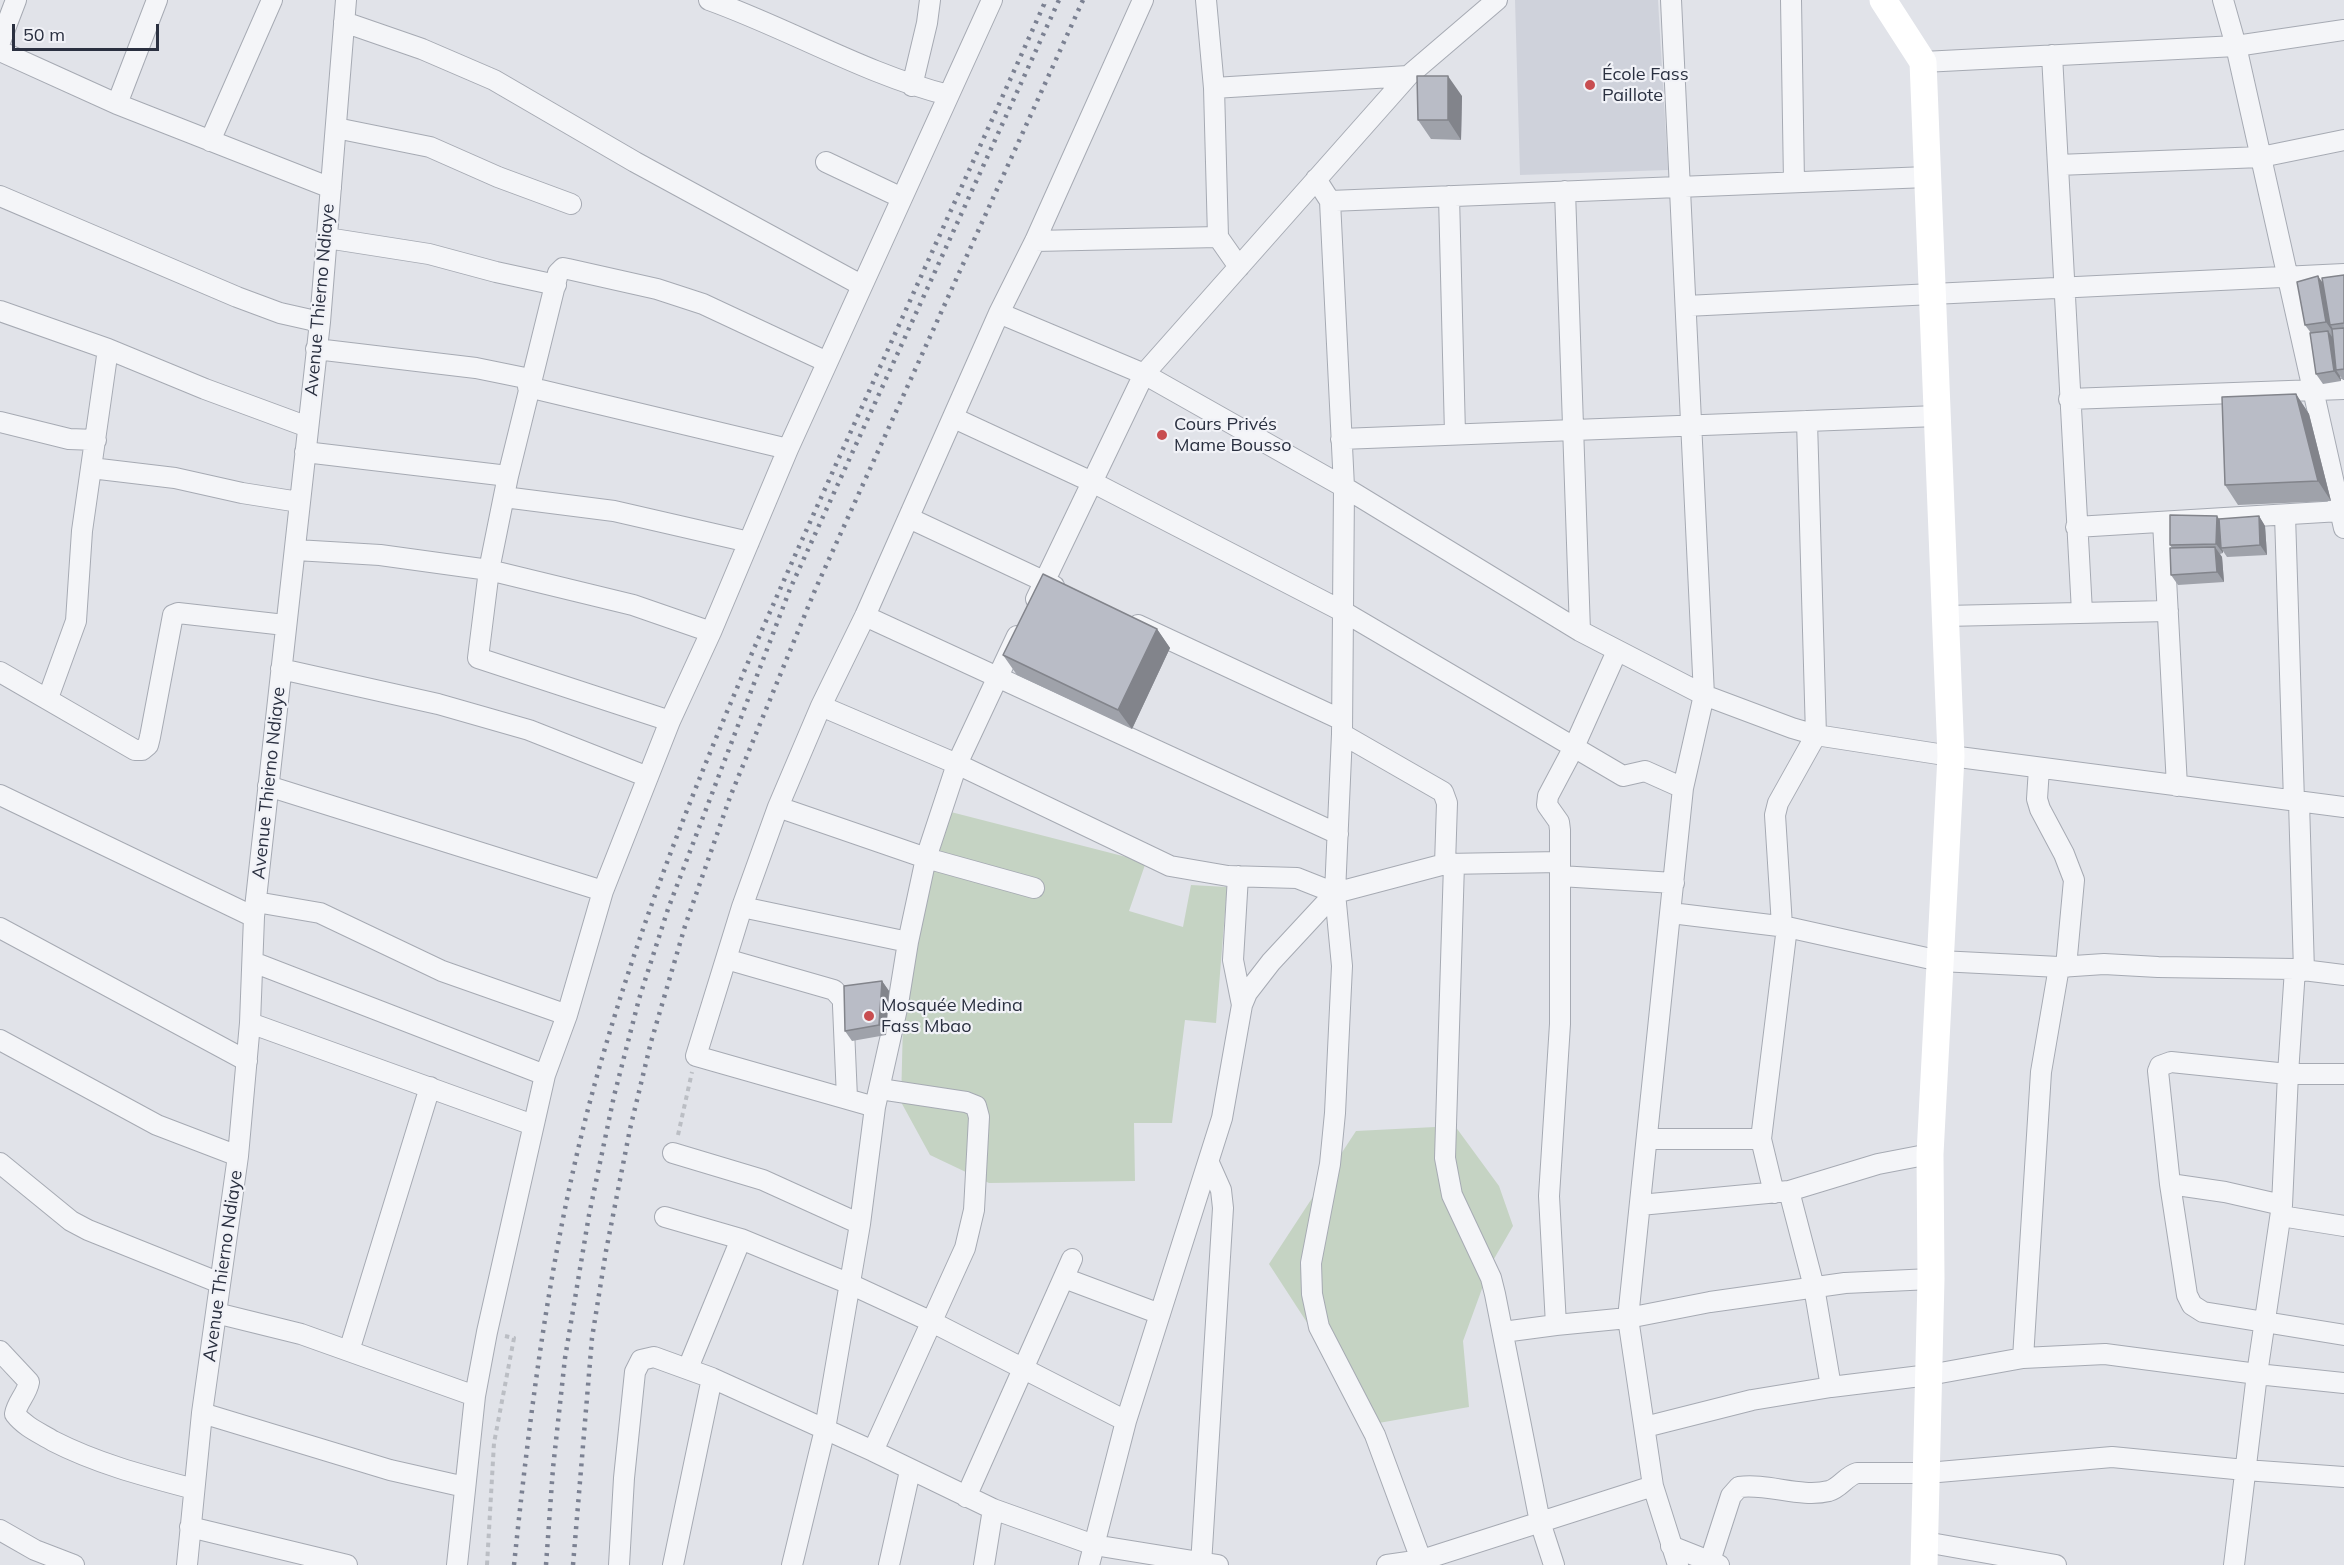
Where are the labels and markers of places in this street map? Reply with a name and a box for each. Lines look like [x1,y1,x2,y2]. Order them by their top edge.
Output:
place label: École Fass Paillote [1602,64,1689,106]
marker: École Fass Paillote [1583,78,1597,92]
place label: Cours Privés Mame Bousso [1174,414,1292,456]
marker: Cours Privés Mame Bousso [1155,428,1169,442]
place label: Mosquée Medina Fass Mbao [881,995,1023,1038]
marker: Mosquée Medina Fass Mbao [862,1009,876,1023]

